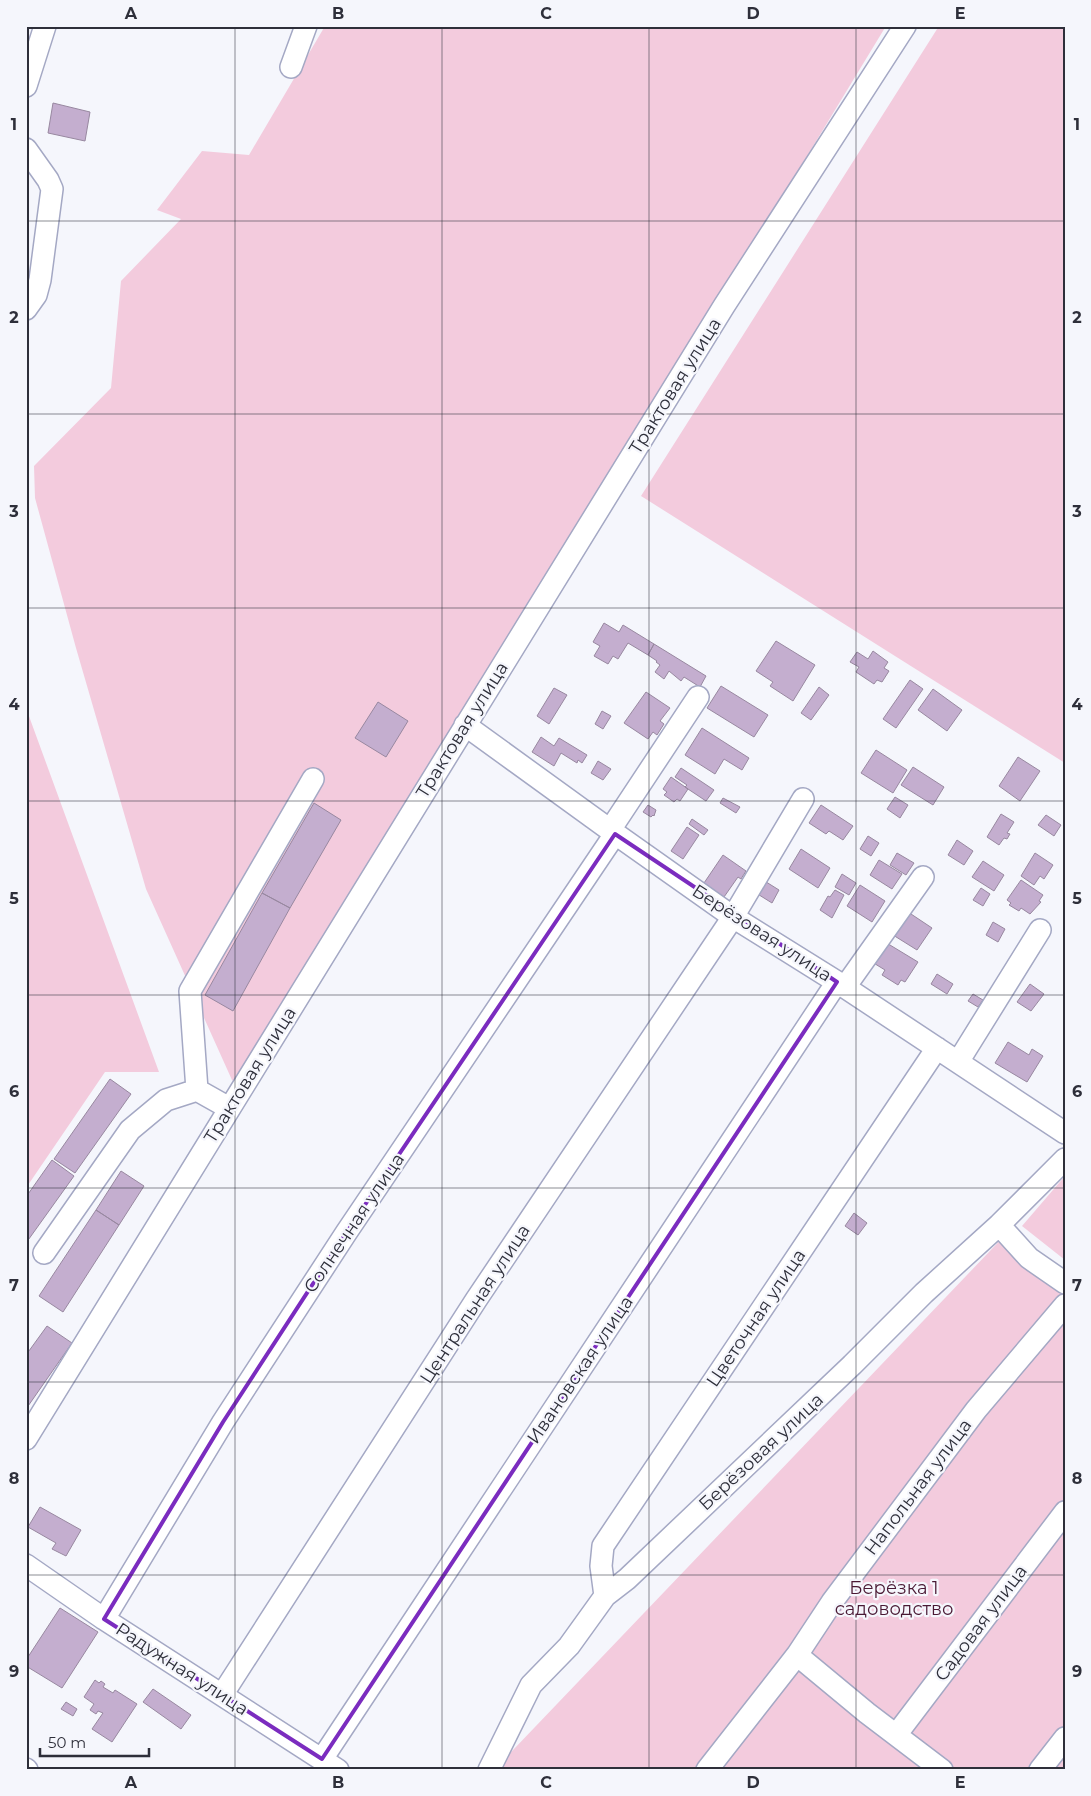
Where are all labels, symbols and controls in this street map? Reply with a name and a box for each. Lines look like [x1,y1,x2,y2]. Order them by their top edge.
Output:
text: A [124,4,138,23]
text: B [332,4,344,23]
text: C [540,4,552,23]
text: D [746,4,760,23]
text: E [955,4,965,23]
text: 1 [11,115,17,134]
text: 1 [1074,115,1080,134]
text: 2 [9,308,19,327]
text: 2 [1072,308,1082,327]
street label: Трактовая улица [624,314,726,458]
text: 3 [8,502,19,521]
text: 3 [1071,502,1082,521]
street label: Трактовая улица [411,658,513,802]
text: 4 [8,695,20,714]
text: 4 [1071,695,1083,714]
street label: Берёзовая улица [688,880,836,986]
text: 5 [9,889,19,908]
text: 5 [1072,889,1082,908]
street label: Трактовая улица [199,1003,301,1147]
text: 6 [9,1082,19,1101]
text: 6 [1072,1082,1082,1101]
street label: Солнечная улица [299,1149,409,1297]
street label: Центральная улица [415,1220,535,1388]
street label: Цветочная улица [702,1245,810,1391]
text: 7 [9,1276,19,1295]
text: 7 [1072,1276,1082,1295]
street label: Ивановская улица [522,1292,638,1448]
street label: Берёзовая улица [694,1389,828,1515]
street label: Напольная улица [860,1415,976,1559]
text: 8 [9,1469,19,1488]
text: 8 [1072,1469,1082,1488]
street label: Садовая улица [930,1561,1032,1685]
park label: Берёзка 1 садоводство [835,1577,953,1620]
street label: Радужная улица [112,1618,252,1720]
text: 9 [9,1662,19,1681]
text: 9 [1072,1662,1082,1681]
scale bar [40,1726,149,1758]
text: 50 m [48,1733,86,1752]
text: A [124,1773,138,1792]
text: B [332,1773,344,1792]
text: C [540,1773,552,1792]
text: D [746,1773,760,1792]
text: E [955,1773,965,1792]

